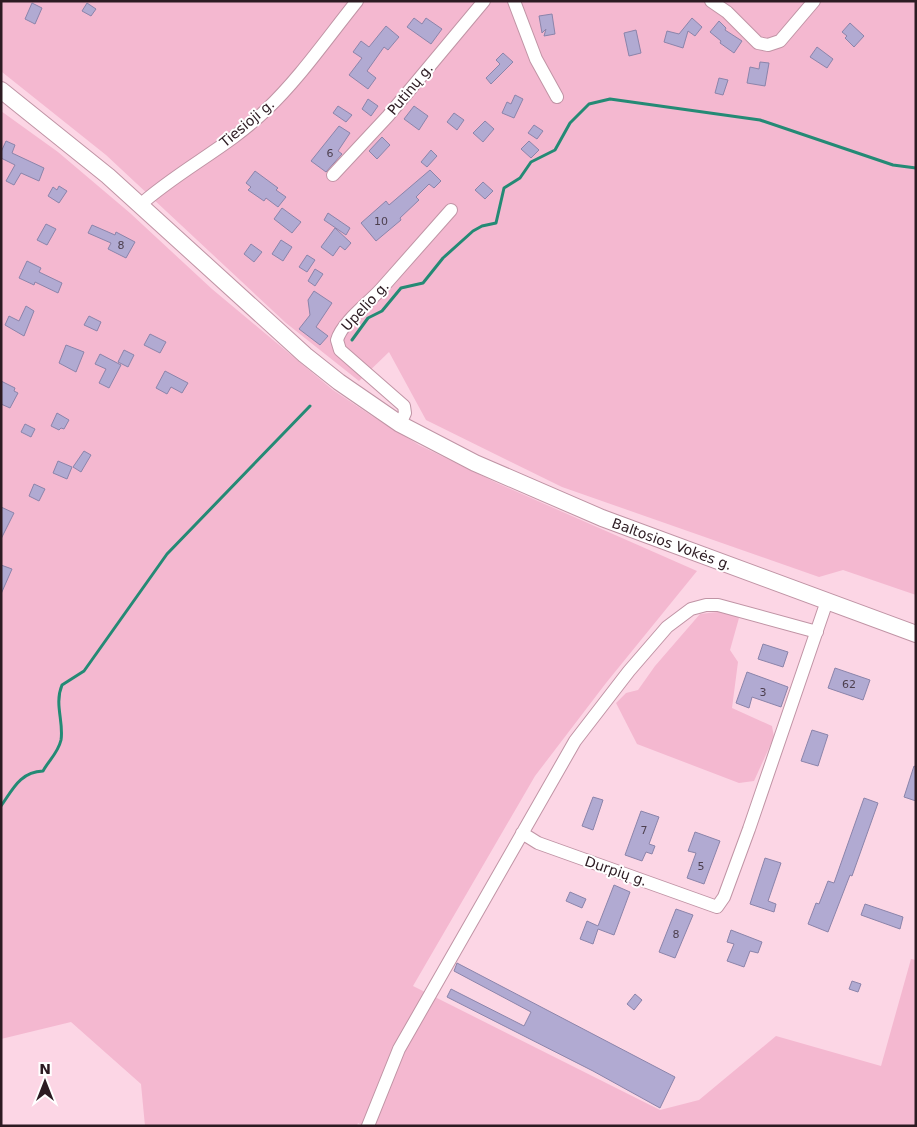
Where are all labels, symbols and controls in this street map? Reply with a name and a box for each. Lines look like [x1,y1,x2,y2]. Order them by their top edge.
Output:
street label: Putinų g. [384,60,436,118]
street label: Tiesioji g. [216,96,277,151]
house number: 6 [327,147,334,160]
house number: 10 [374,215,388,228]
house number: 8 [118,239,125,252]
street label: Upelio g. [338,278,392,334]
street label: Baltosios Vokės g. [610,515,734,573]
house number: 62 [842,678,856,691]
house number: 3 [760,686,767,699]
house number: 7 [641,824,648,837]
street label: Durpių g. [583,853,649,889]
house number: 5 [698,860,705,873]
house number: 8 [673,928,680,941]
north arrow [20,1057,70,1107]
text: N [39,1061,51,1077]

